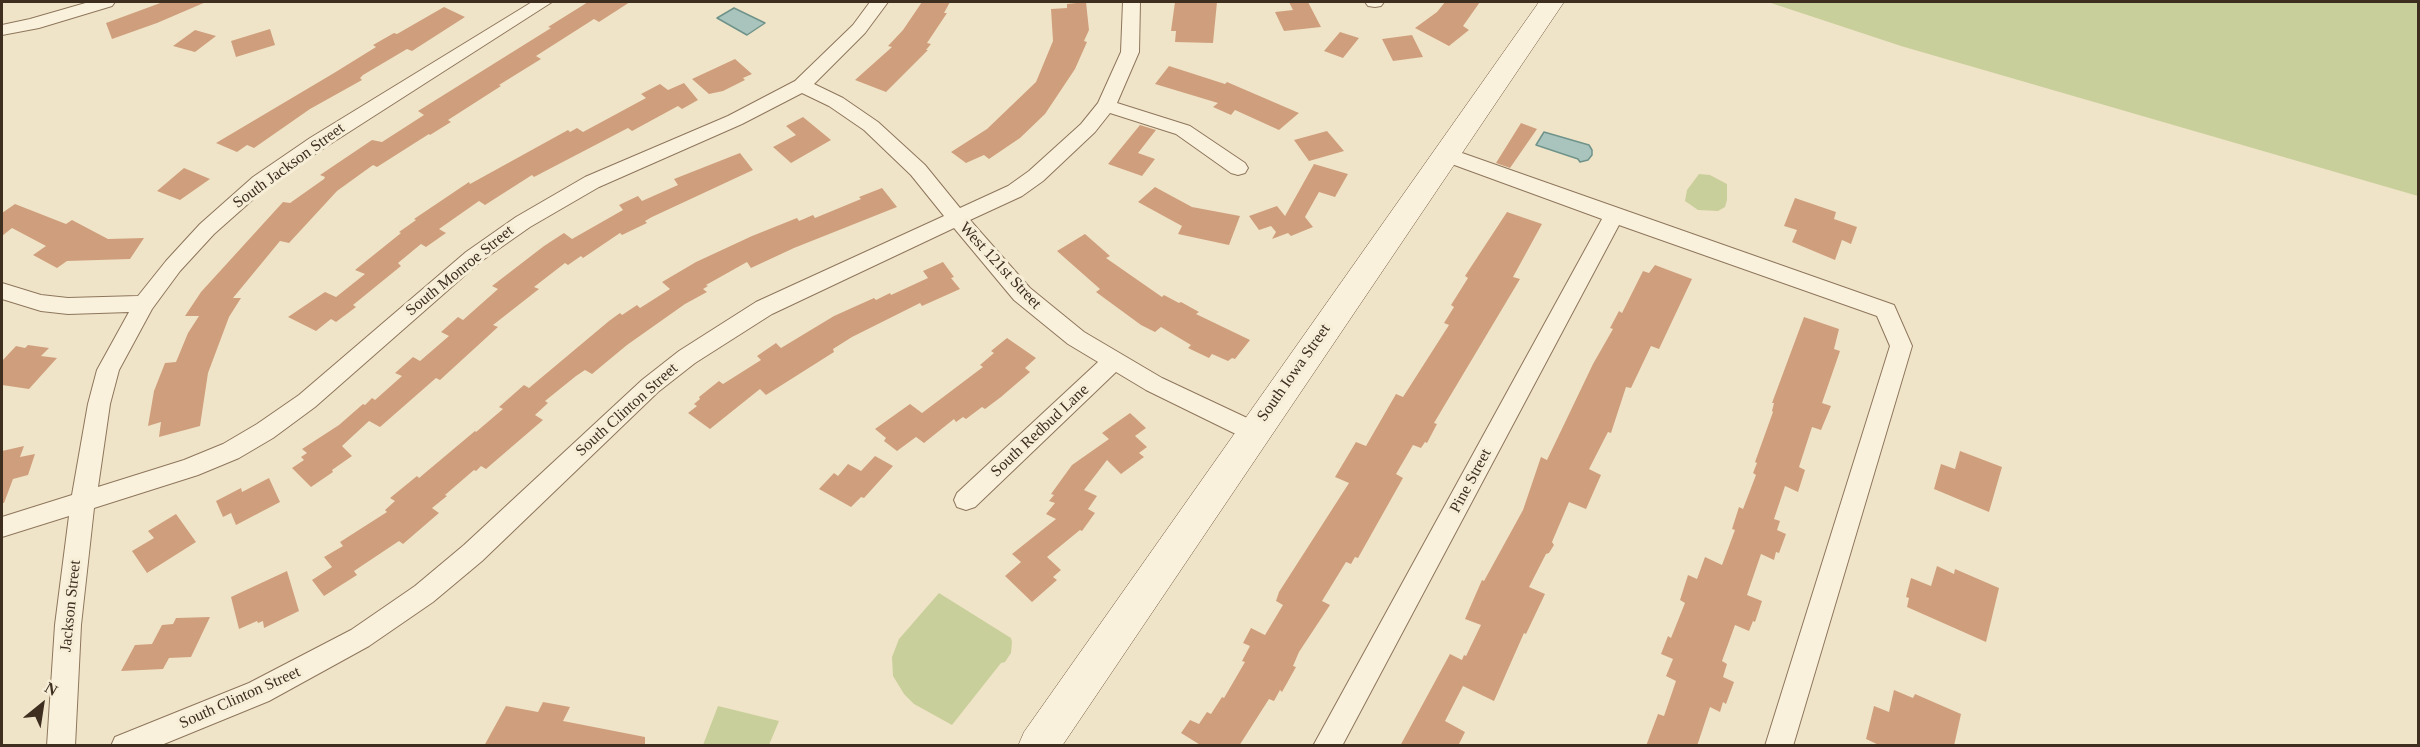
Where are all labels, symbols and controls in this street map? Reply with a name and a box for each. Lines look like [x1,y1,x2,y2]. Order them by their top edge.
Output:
street label: South Jackson Street [229,119,349,213]
street label: West 121st Street [955,219,1045,313]
street label: South Monroe Street [402,222,518,320]
street label: South Iowa Street [1253,321,1335,425]
street label: South Clinton Street [572,359,682,461]
street label: South Redbud Lane [987,381,1093,481]
street label: Pine Street [1446,446,1496,516]
street label: Jackson Street [57,559,85,653]
street label: South Clinton Street [176,663,304,733]
north arrow [12,675,72,735]
text: N [42,679,61,699]

